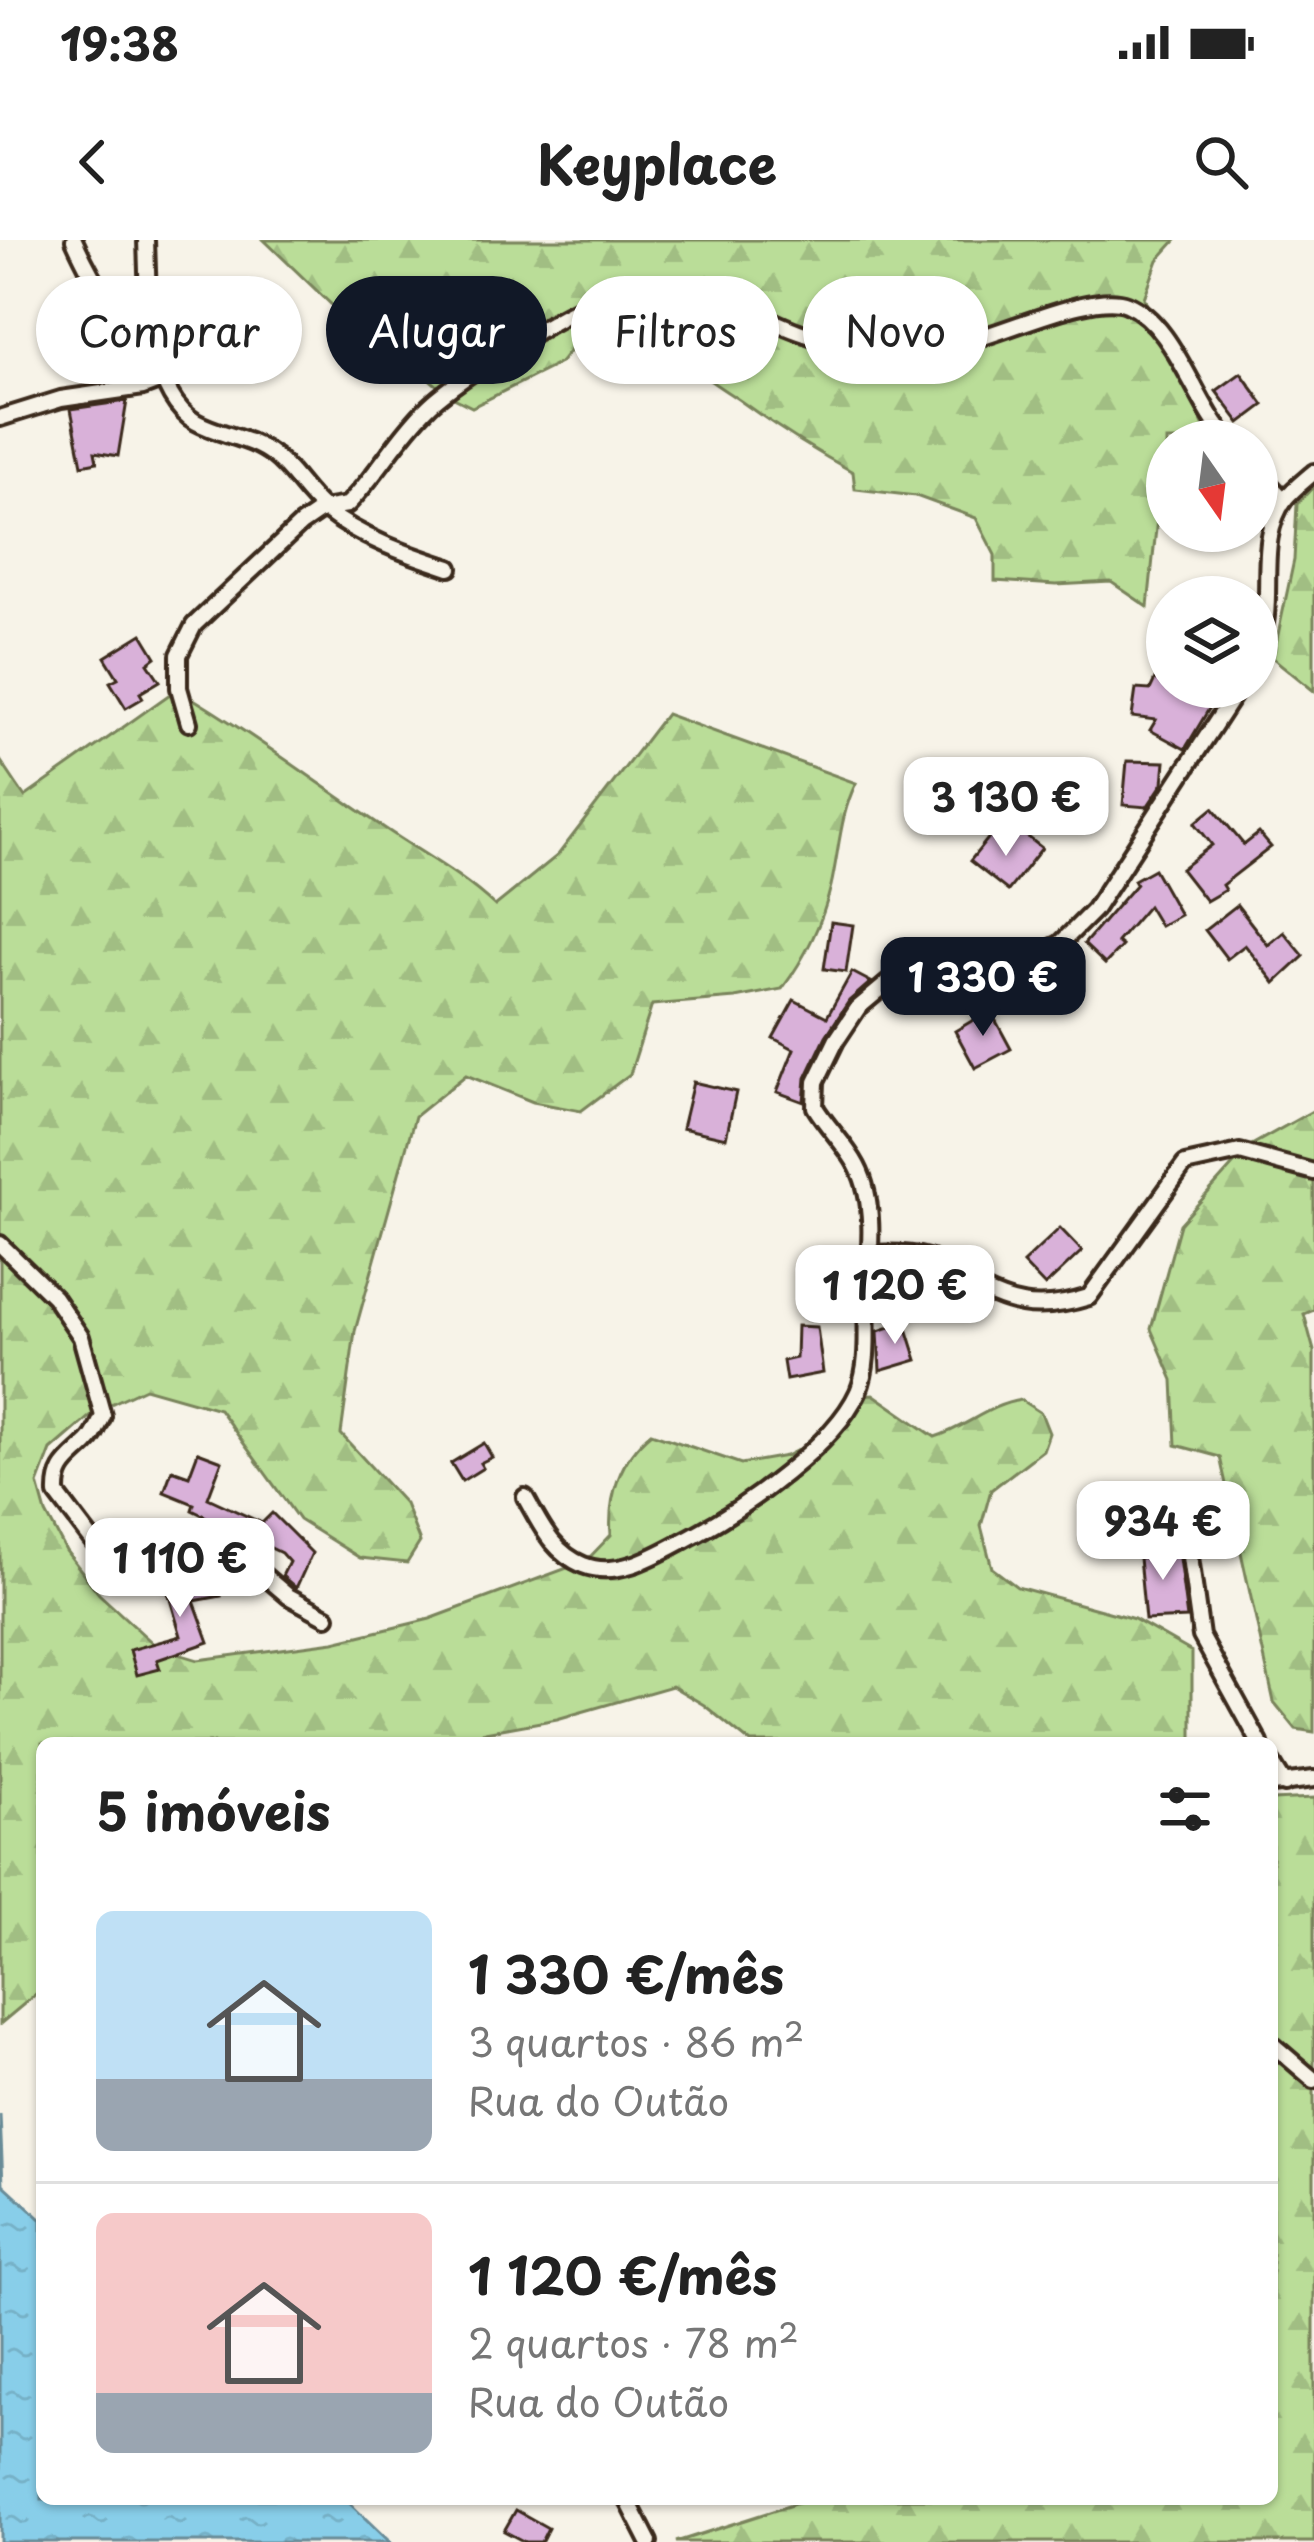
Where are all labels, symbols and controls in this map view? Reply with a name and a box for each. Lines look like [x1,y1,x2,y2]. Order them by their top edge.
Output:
text: 19:38 [60,8,179,76]
text: Keyplace [537,122,777,203]
icon: back [60,129,126,195]
icon: search [1188,129,1254,195]
chip: Comprar [36,276,302,384]
chip: Alugar [326,276,547,384]
chip: Filtros [571,276,779,384]
chip: Novo [803,276,988,384]
north arrow [1146,420,1278,552]
map controls [1146,420,1278,708]
button: layers [1146,576,1278,708]
pin: 3 130 € [895,757,1117,859]
text: 3 130 € [931,766,1081,825]
pin: 1 330 € [872,937,1094,1039]
text: 1 330 € [908,946,1058,1005]
pin: 1 120 € [784,1245,1006,1347]
text: 1 120 € [822,1254,968,1313]
pin: 934 € [1079,1481,1247,1583]
text: 934 € [1104,1490,1222,1549]
pin: 1 110 € [69,1518,291,1620]
text: 1 110 € [112,1527,248,1586]
text: 5 imóveis [96,1771,331,1848]
icon: filters [1152,1776,1218,1842]
text: 1 330 €/mês [468,1934,784,2011]
icon: home [192,1959,336,2103]
text: 3 quartos · 86 m² [468,2011,805,2070]
text: Rua do Outão [468,2070,729,2129]
text: 1 120 €/mês [468,2235,777,2312]
icon: home [192,2261,336,2405]
text: 2 quartos · 78 m² [468,2312,799,2371]
text: Rua do Outão [468,2371,729,2430]

